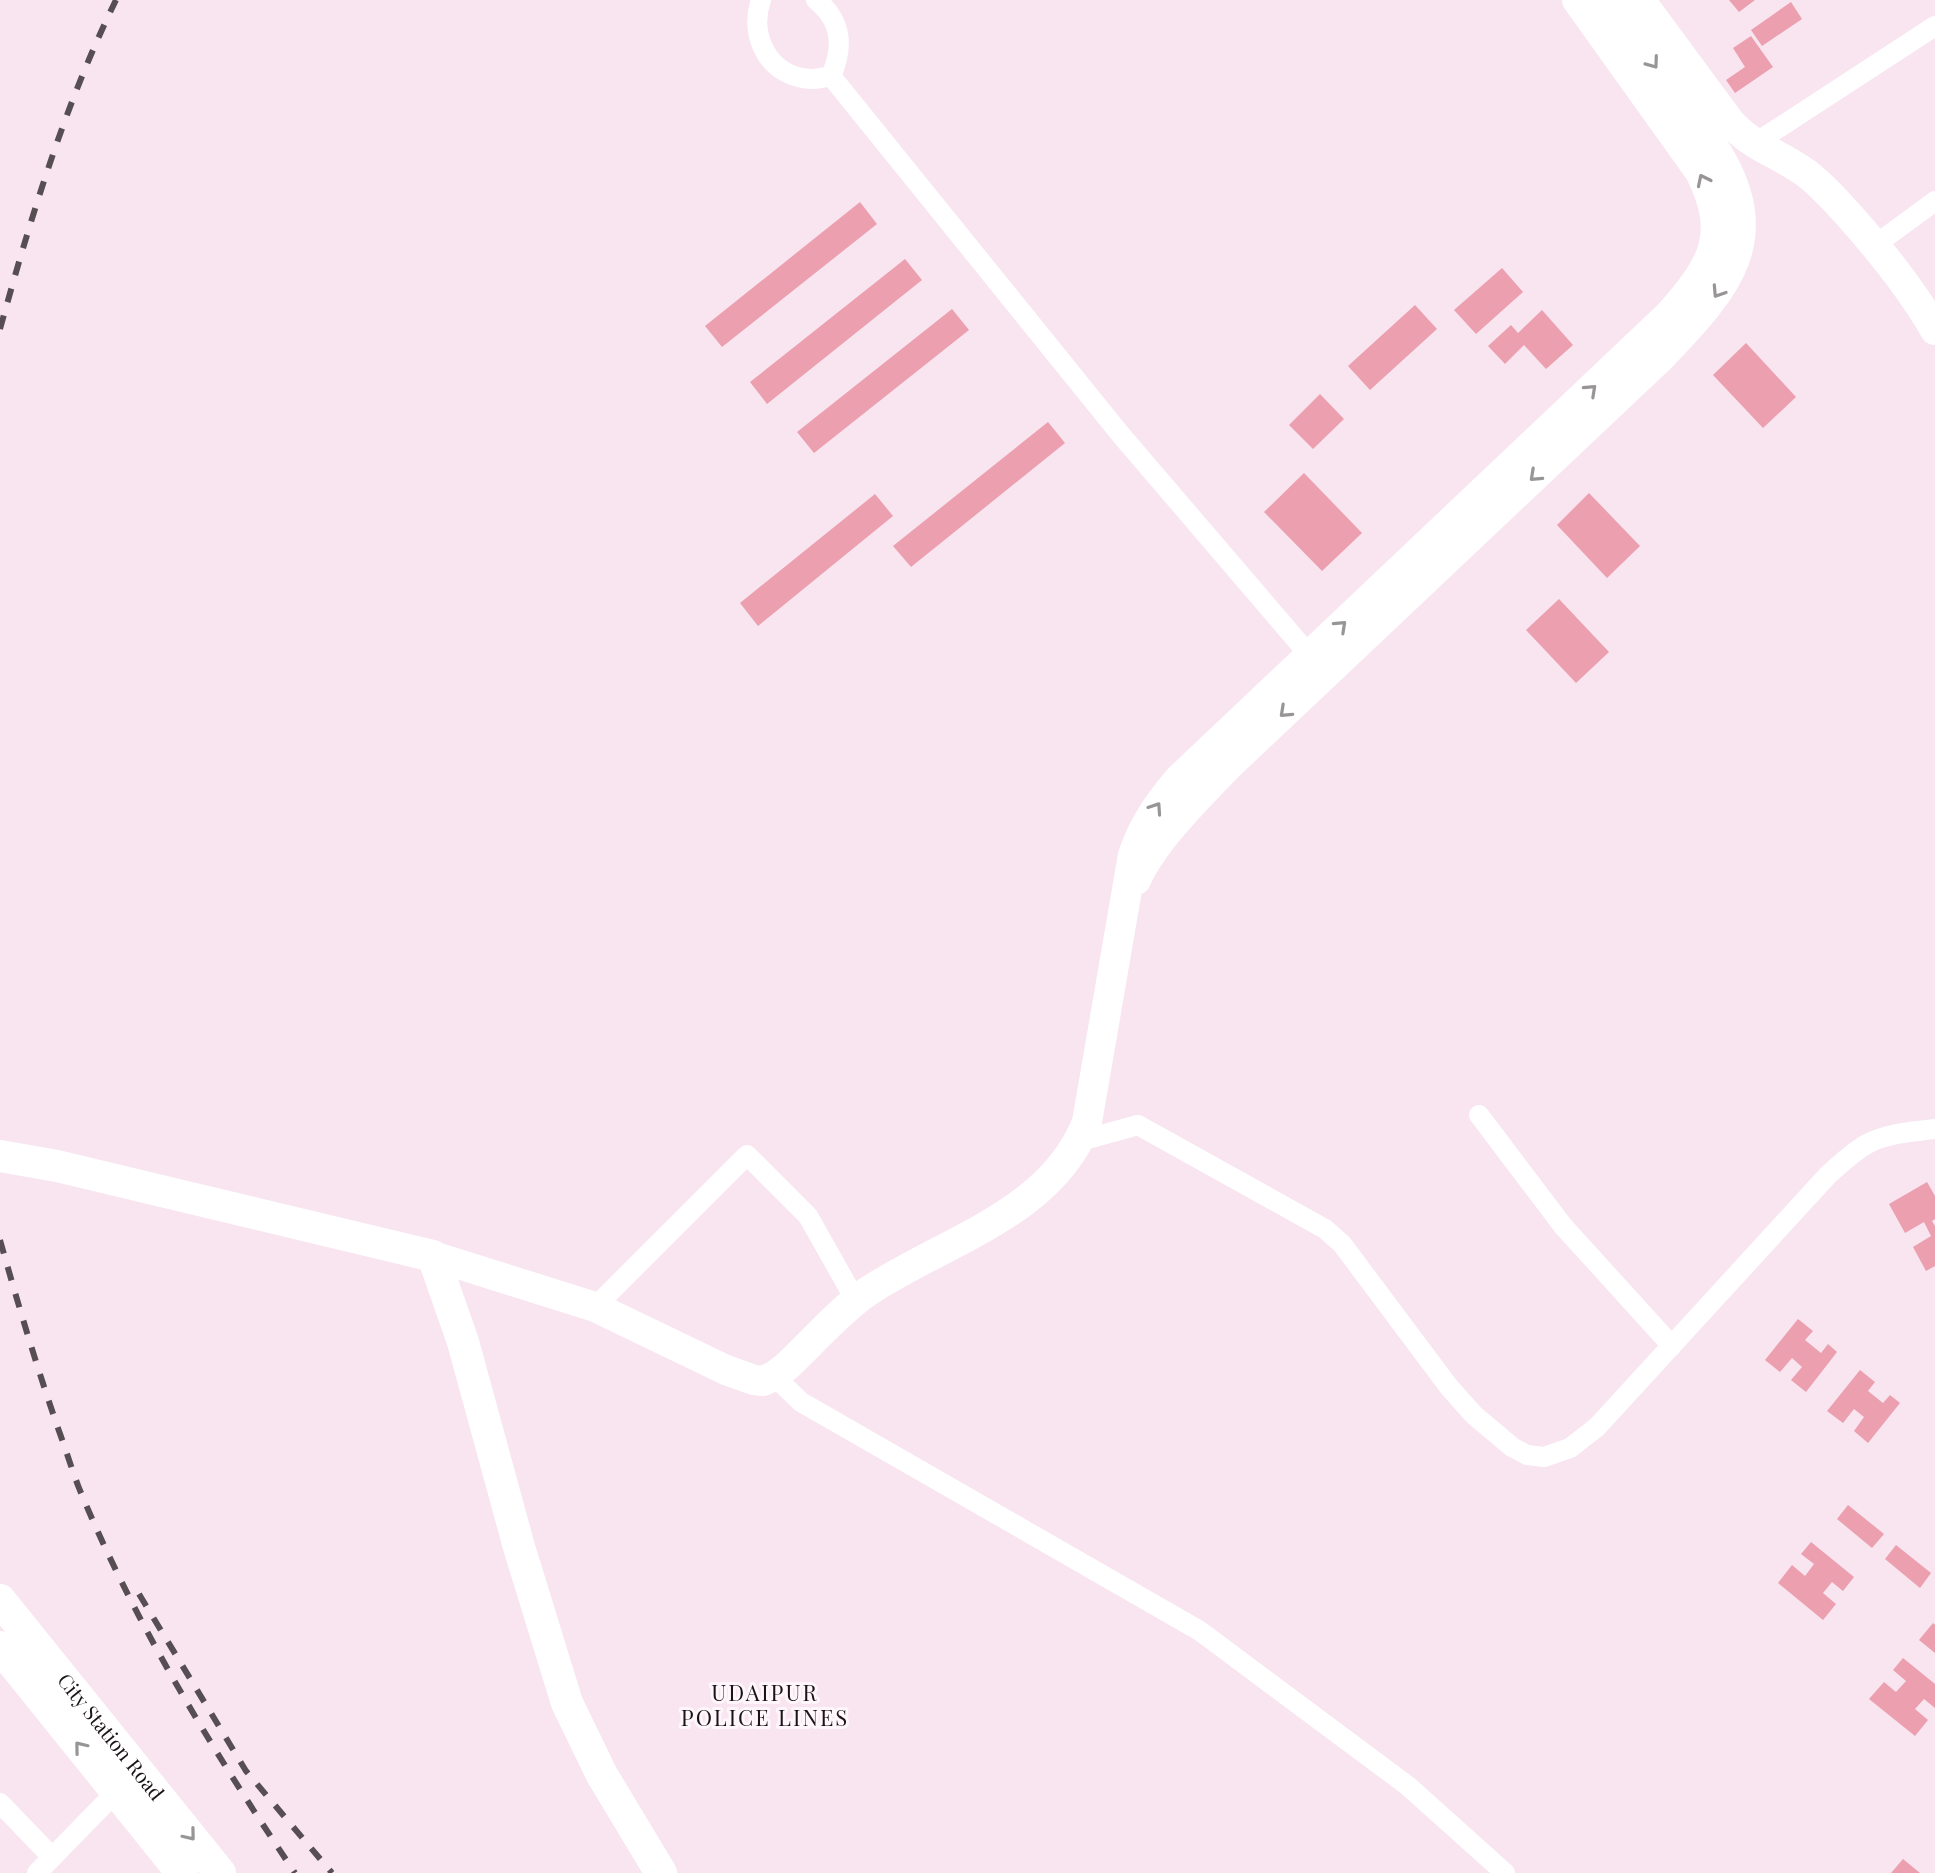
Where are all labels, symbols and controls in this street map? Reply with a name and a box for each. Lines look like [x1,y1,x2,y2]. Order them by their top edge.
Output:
one-way arrow [1643,55,1657,69]
one-way arrow [1697,174,1713,188]
one-way arrow [1713,283,1728,298]
one-way arrow [1582,384,1596,399]
one-way arrow [1530,466,1544,481]
one-way arrow [1332,621,1346,635]
one-way arrow [1279,702,1294,716]
one-way arrow [1146,802,1161,817]
street label: City Station Road [52,1667,171,1805]
district label: UDAIPUR POLICE LINES [681,1677,849,1732]
one-way arrow [76,1741,90,1756]
one-way arrow [180,1826,194,1841]

